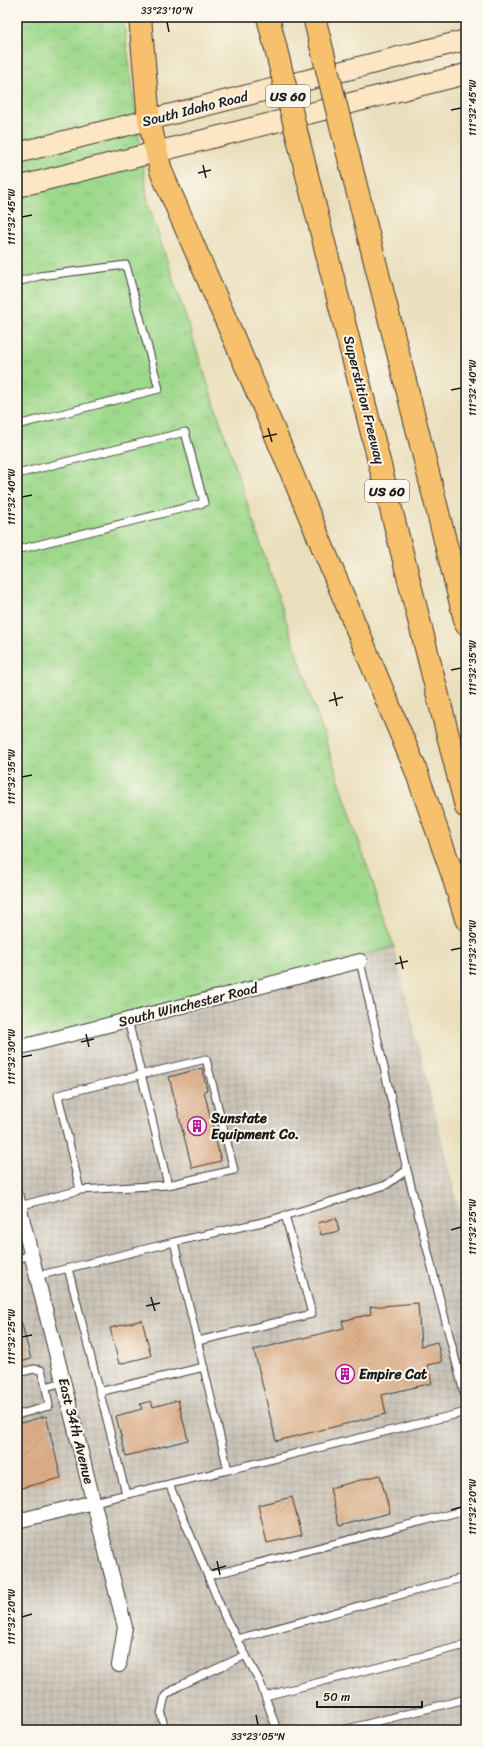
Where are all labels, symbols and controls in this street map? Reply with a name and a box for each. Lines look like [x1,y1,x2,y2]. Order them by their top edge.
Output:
text: 33°23'10"N [141,2,193,20]
text: 111°32'45"W [464,80,482,136]
street label: South Idaho Road [139,83,252,134]
road number: US 60 [266,85,310,107]
text: 111°32'45"W [3,189,21,245]
street label: Superstition Freeway [336,333,392,468]
text: 111°32'40"W [464,359,482,416]
text: 111°32'40"W [3,468,21,525]
road number: US 60 [365,480,409,502]
text: 111°32'35"W [464,640,482,696]
text: 111°32'35"W [3,749,21,805]
text: 111°32'30"W [464,920,482,976]
street label: South Winchester Road [116,975,262,1034]
text: 111°32'30"W [3,1029,21,1085]
place label: Sunstate Equipment Co. [210,1106,299,1147]
building icon: Sunstate Equipment Co. [186,1115,208,1137]
text: 111°32'25"W [464,1199,482,1255]
text: 111°32'25"W [3,1309,21,1365]
place label: Empire Cat [359,1362,428,1387]
building icon: Empire Cat [334,1363,356,1385]
street label: East 34th Avenue [51,1375,101,1487]
text: 111°32'20"W [464,1479,482,1535]
text: 111°32'20"W [3,1589,21,1645]
scale bar [317,1683,422,1709]
text: 50 m [323,1686,350,1708]
text: 33°23'05"N [231,1728,285,1746]

